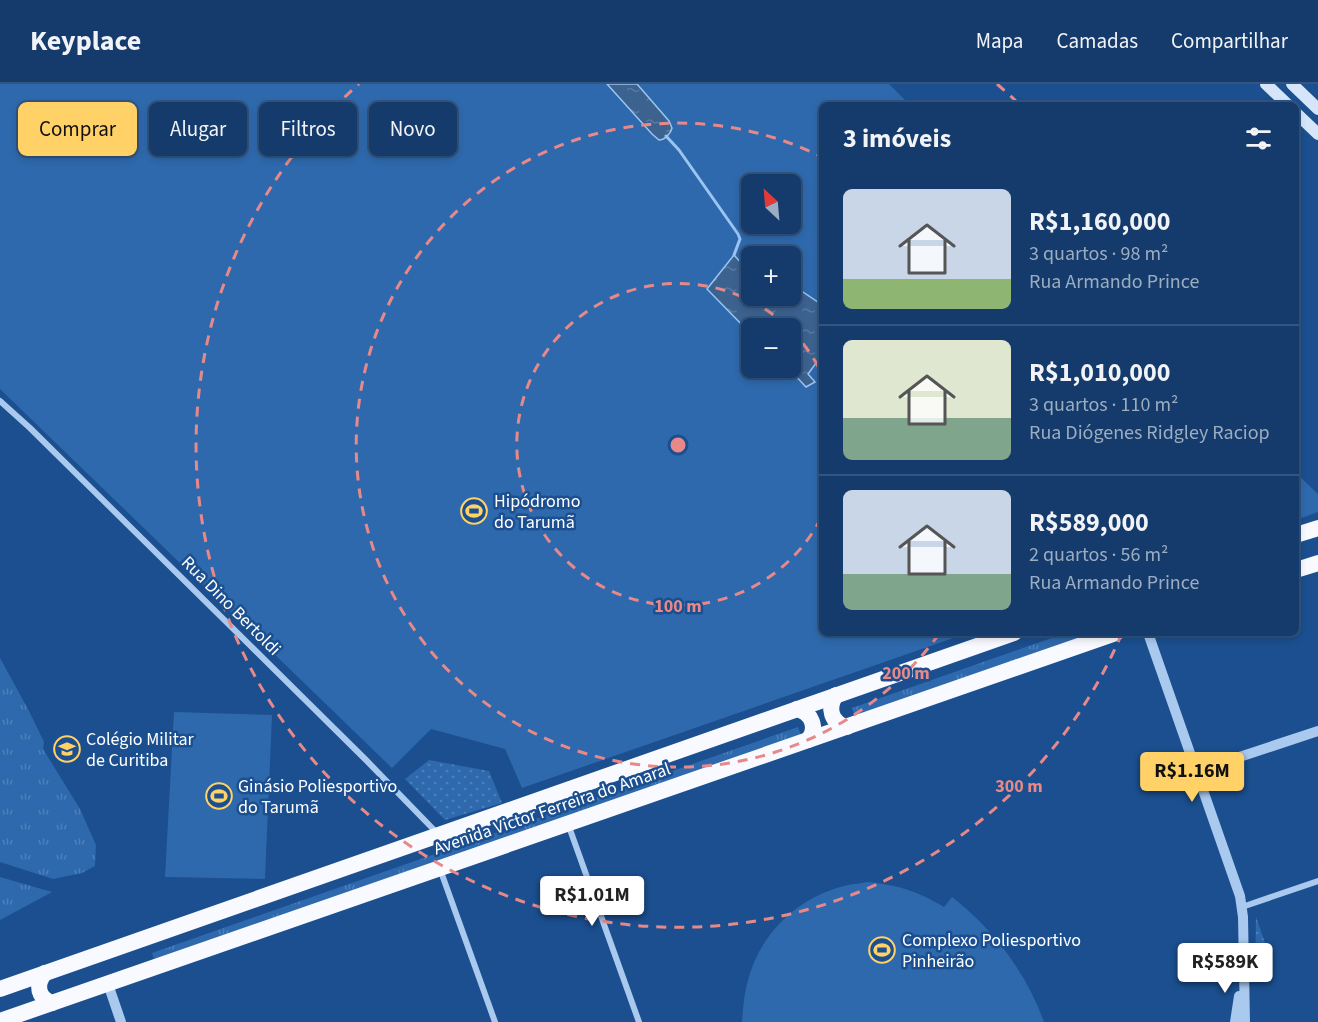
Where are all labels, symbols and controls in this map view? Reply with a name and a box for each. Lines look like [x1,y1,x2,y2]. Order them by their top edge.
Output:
text: Keyplace [30,21,141,61]
text: Mapa [976,26,1023,56]
text: Camadas [1056,26,1138,56]
text: Compartilhar [1171,26,1288,56]
chip: Comprar [18,102,137,156]
chip: Alugar [149,102,247,156]
chip: Filtros [259,102,357,156]
chip: Novo [369,102,457,156]
text: 3 imóveis [843,120,951,157]
icon: filters [1242,122,1275,155]
north arrow [741,174,801,234]
map controls [741,174,801,378]
text: R$1,160,000 [1029,203,1170,240]
icon: home [891,213,963,285]
text: 3 quartos · 98 m² [1029,240,1168,268]
button: + [741,246,801,306]
text: Rua Armando Prince [1029,268,1199,296]
button: − [741,318,801,378]
text: R$1,010,000 [1029,354,1170,391]
icon: home [891,364,963,436]
text: 3 quartos · 110 m² [1029,391,1178,419]
text: Rua Diógenes Ridgley Raciop [1029,419,1270,447]
centre of rings [668,435,688,455]
place label: Hipódromo do Tarumã [494,489,580,535]
sports icon: Hipódromo do Tarumã [459,496,489,526]
text: R$589,000 [1029,504,1149,541]
icon: home [891,514,963,586]
text: 2 quartos · 56 m² [1029,541,1168,569]
street label: Rua Dino Bertoldi [176,551,286,661]
text: Rua Armando Prince [1029,569,1199,597]
text: 100 m [654,594,702,619]
text: 200 m [882,661,930,686]
place label: Colégio Militar de Curitiba [86,727,195,773]
school or university icon: Colégio Militar de Curitiba [52,734,82,764]
pin: R$1.16M [1137,752,1247,803]
street label: Avenida Victor Ferreira do Amaral [430,757,674,861]
text: R$1.16M [1154,757,1230,785]
place label: Ginásio Poliesportivo do Tarumã [238,774,397,820]
text: 300 m [995,774,1043,799]
sports icon: Ginásio Poliesportivo do Tarumã [204,781,234,811]
pin: R$1.01M [537,876,647,927]
text: R$1.01M [554,881,630,909]
place label: Complexo Poliesportivo Pinheirão [902,928,1081,974]
sports icon: Complexo Poliesportivo Pinheirão [867,935,897,965]
pin: R$589K [1176,943,1274,994]
text: R$589K [1192,948,1258,976]

